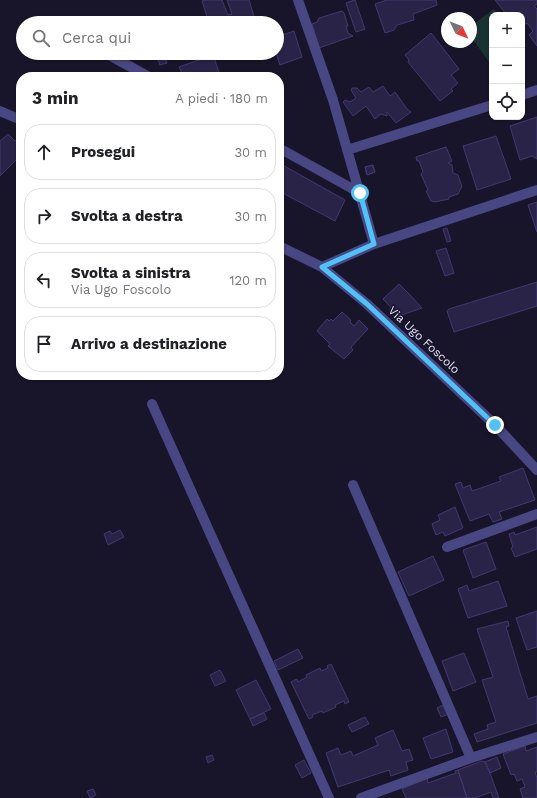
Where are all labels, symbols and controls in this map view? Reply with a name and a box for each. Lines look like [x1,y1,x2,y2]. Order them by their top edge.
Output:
north arrow [441,12,477,48]
map controls [489,12,525,120]
button: + [489,12,525,48]
search box [16,16,284,60]
icon: search [30,27,52,49]
text: Cerca qui [62,29,131,47]
button: − [489,48,525,84]
button: locate [489,84,525,120]
text: 3 min [32,88,78,108]
text: A piedi · 180 m [175,91,268,106]
icon: ahead [33,141,55,163]
text: Prosegui [71,143,135,161]
text: 30 m [235,145,267,160]
route start [351,184,369,202]
icon: right [33,205,55,227]
text: Svolta a destra [71,207,183,225]
text: 30 m [235,209,267,224]
text: Svolta a sinistra [71,264,191,282]
icon: left [33,269,55,291]
text: 120 m [229,273,267,288]
text: Via Ugo Foscolo [71,282,171,297]
street label: Via Ugo Foscolo [385,303,463,377]
icon: arrive [33,333,55,355]
text: Arrivo a destinazione [71,335,227,353]
route end [486,416,504,434]

